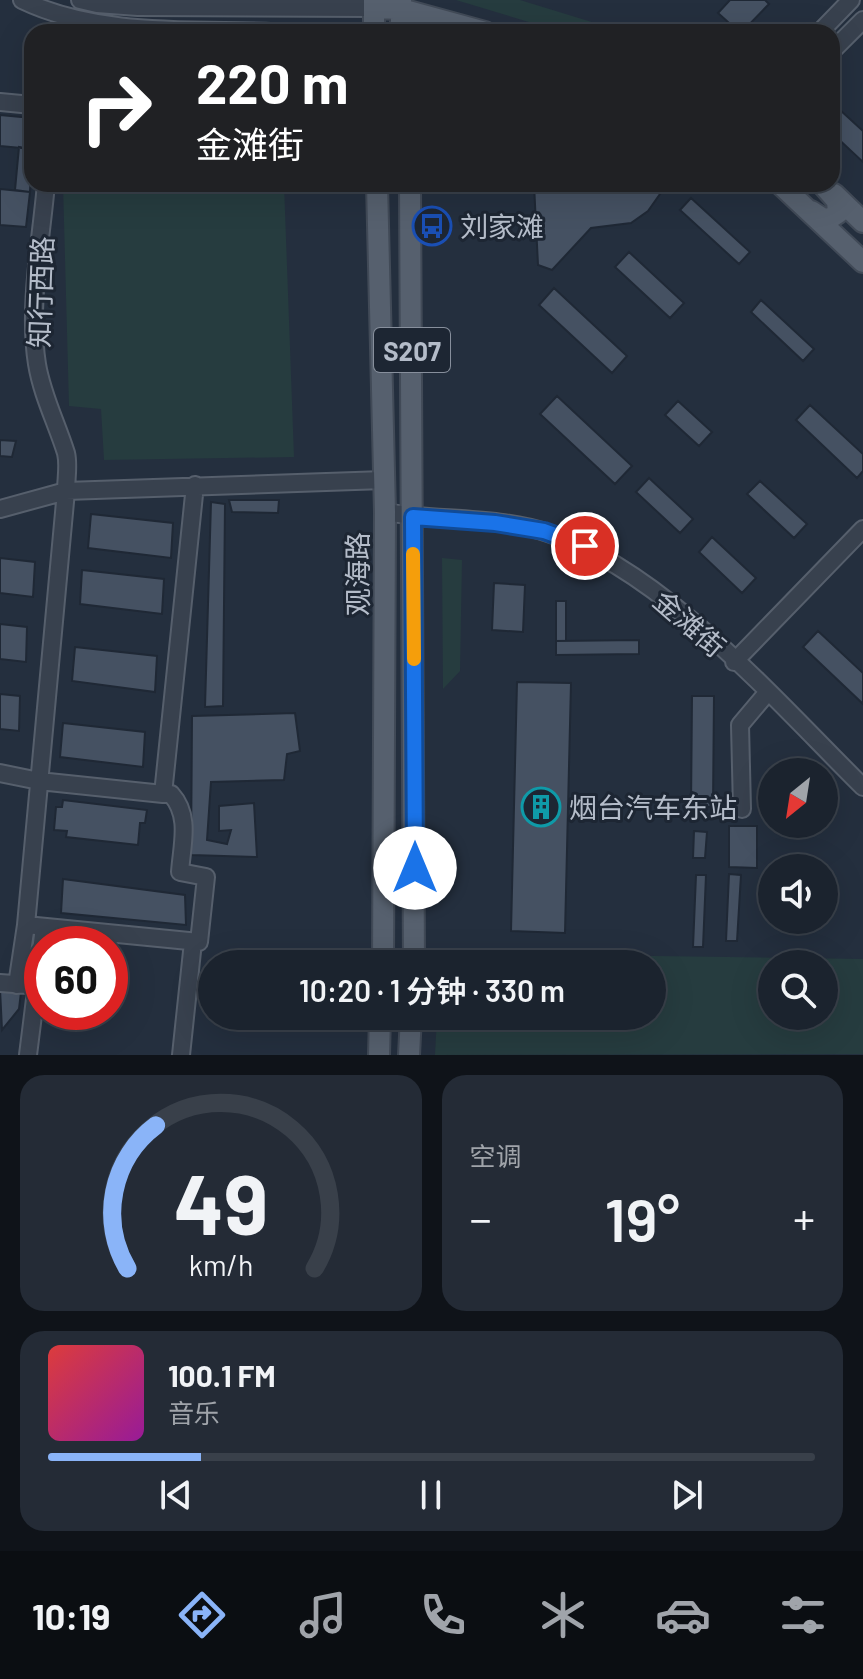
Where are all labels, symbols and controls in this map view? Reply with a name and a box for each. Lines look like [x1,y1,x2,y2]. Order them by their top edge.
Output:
text: 220 m [196,48,349,115]
icon: right [64,56,168,160]
text: 金滩街 [196,122,304,165]
bus stop icon: 刘家滩 [411,205,453,247]
place label: 刘家滩 [460,209,544,243]
street label: 知行西路 [21,235,59,349]
road number: S207 [374,328,450,372]
pin [551,512,619,580]
icon: arrive [563,524,607,568]
street label: 观海路 [340,532,374,616]
street label: 金滩街 [647,583,733,663]
north arrow [758,758,838,838]
map controls [758,758,838,1030]
building icon: 烟台汽车东站 [520,786,562,828]
place label: 烟台汽车东站 [569,790,737,824]
position arrow [373,826,457,910]
button: sound [758,854,838,934]
speed limit sign: 60 [24,926,128,1030]
button: search [758,950,838,1030]
text: 10:20 · 1 分钟 · 330 m [299,972,565,1008]
text: 空调 [470,1140,522,1171]
text: 49 [173,1152,268,1252]
text: 19° [605,1182,680,1254]
text: − [470,1191,492,1244]
text: + [793,1191,815,1244]
text: km/h [188,1247,253,1282]
text: 100.1 FM [168,1357,276,1393]
text: 音乐 [168,1397,220,1428]
icon: previous [154,1473,198,1517]
icon: pause [409,1473,453,1517]
icon: next [665,1473,709,1517]
icon: directions [174,1587,230,1643]
icon: music [295,1587,351,1643]
icon: phone [415,1587,471,1643]
icon: climate [535,1587,591,1643]
icon: car [655,1587,711,1643]
icon: filters [775,1587,831,1643]
text: 10:19 [32,1594,110,1637]

